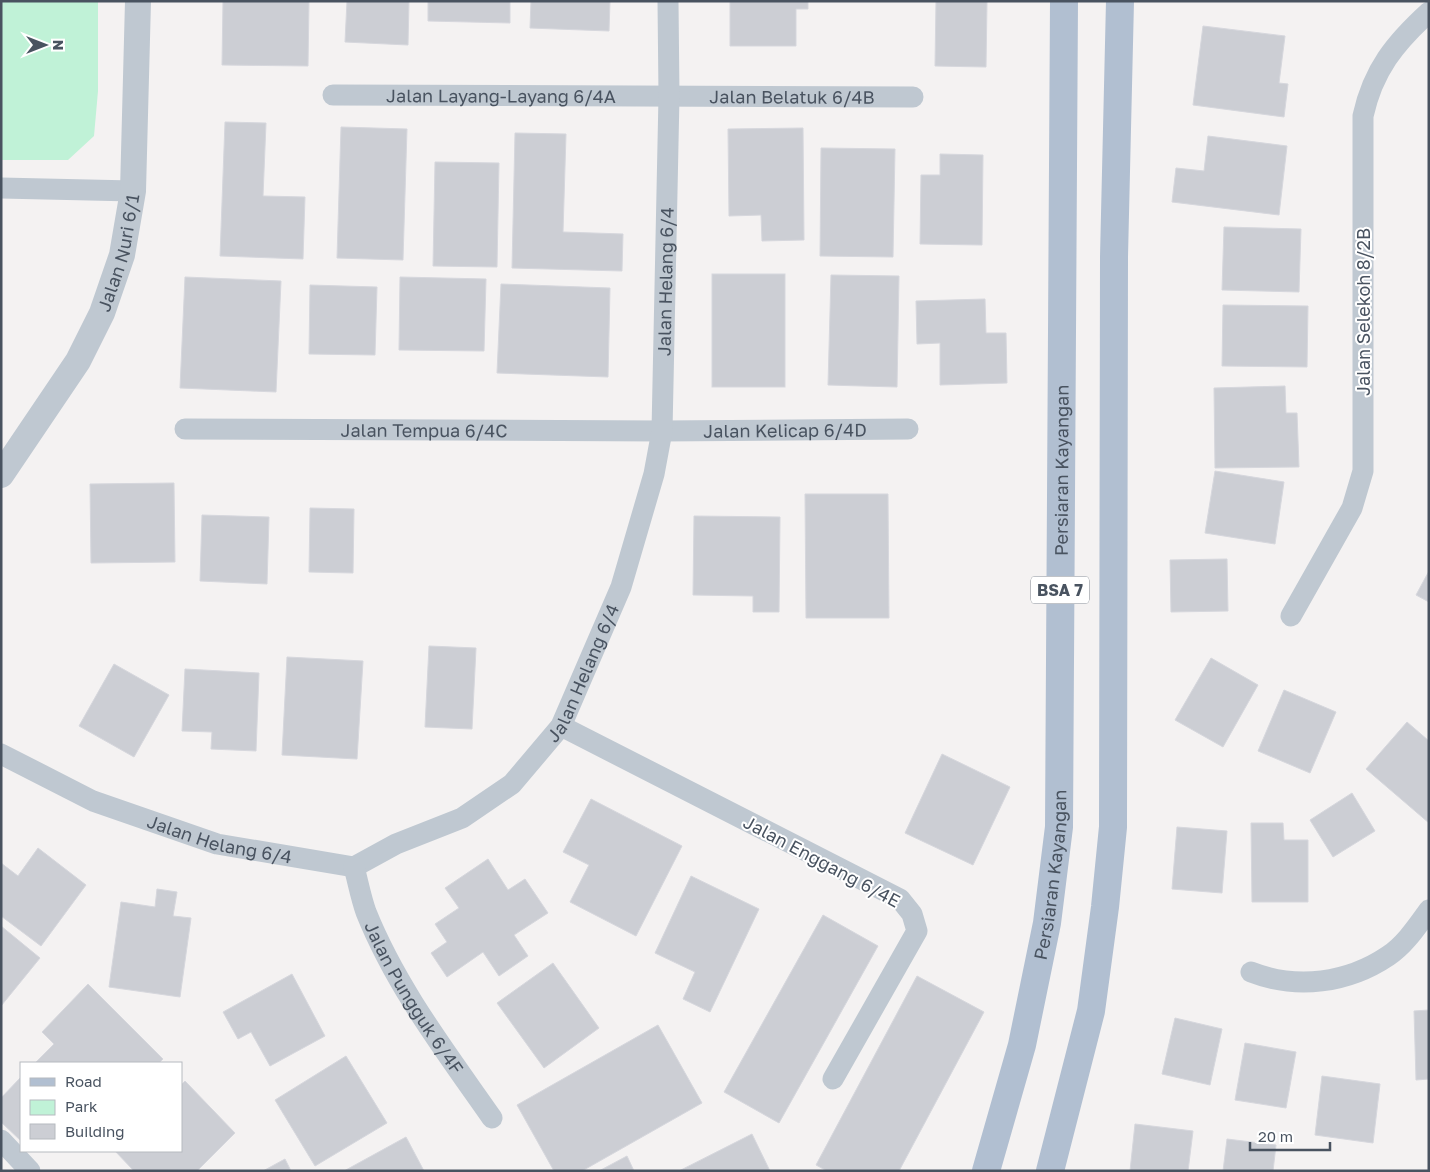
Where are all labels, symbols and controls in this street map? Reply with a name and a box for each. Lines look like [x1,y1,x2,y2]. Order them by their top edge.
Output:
north arrow [20,20,70,70]
text: N [50,40,67,50]
street label: Jalan Layang-Layang 6/4A [386,84,616,107]
street label: Jalan Belatuk 6/4B [709,85,875,108]
street label: Jalan Nuri 6/1 [92,192,143,314]
street label: Jalan Helang 6/4 [653,207,678,356]
street label: Jalan Selekoh 8/2B [1352,228,1374,396]
street label: Persiaran Kayangan [1050,385,1073,556]
street label: Jalan Kelicap 6/4D [703,418,867,442]
street label: Jalan Tempua 6/4C [340,419,508,441]
road number: BSA 7 [1031,576,1089,604]
street label: Jalan Helang 6/4 [542,601,623,746]
street label: Persiaran Kayangan [1029,790,1071,962]
street label: Jalan Helang 6/4 [144,810,294,867]
street label: Jalan Enggang 6/4E [740,810,904,912]
street label: Jalan Pungguk 6/4F [360,918,468,1078]
legend [20,1062,182,1152]
text: Road [65,1072,102,1090]
text: Park [65,1097,98,1115]
scale bar [1250,1120,1330,1152]
text: Building [65,1122,125,1140]
text: 20 m [1258,1127,1293,1145]

